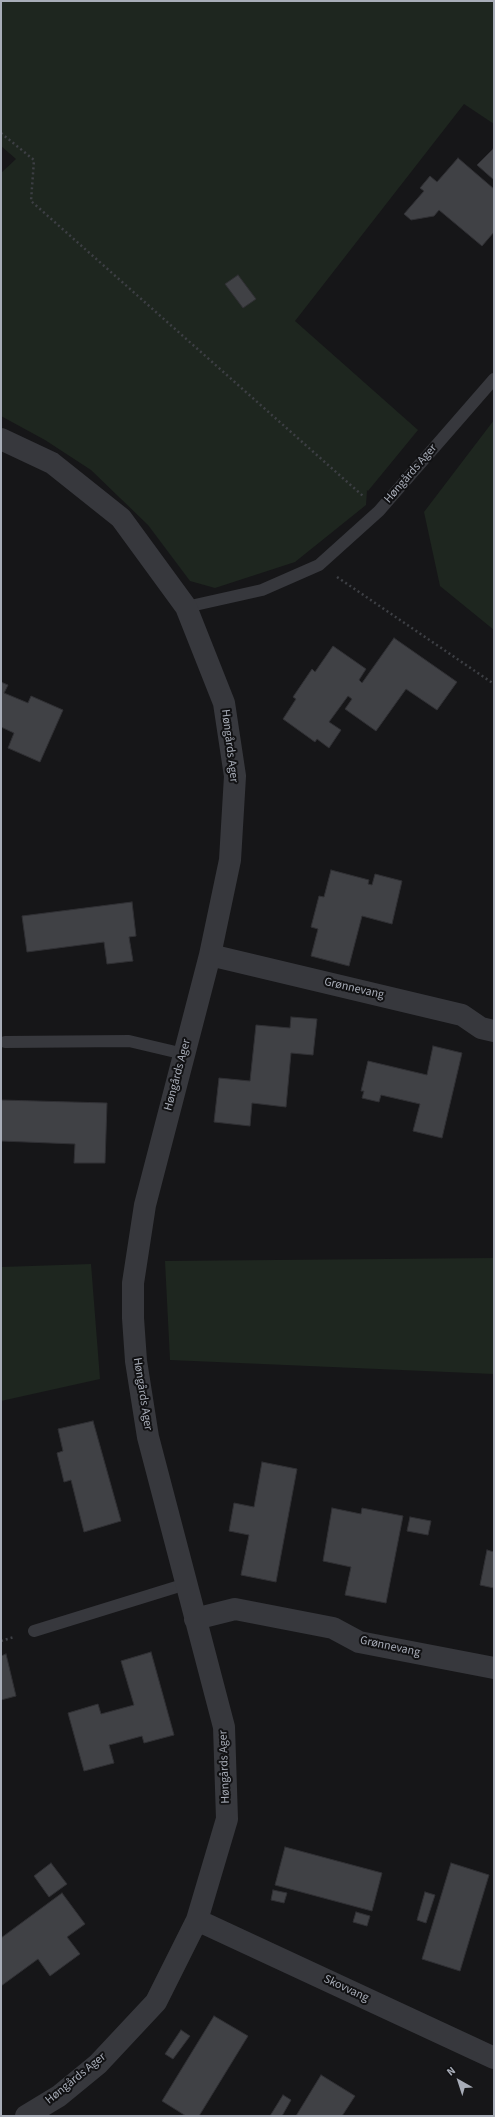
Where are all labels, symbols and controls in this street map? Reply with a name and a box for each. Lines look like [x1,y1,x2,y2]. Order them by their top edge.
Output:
street label: Høngårds Ager [381,442,441,506]
street label: Høngårds Ager [217,709,241,783]
street label: Grønnevang [323,975,385,1003]
street label: Høngårds Ager [162,1038,194,1112]
street label: Høngårds Ager [129,1357,155,1431]
street label: Grønnevang [359,1634,421,1660]
street label: Høngårds Ager [217,1730,233,1804]
street label: Skovvang [321,1972,371,2006]
street label: Høngårds Ager [43,2050,109,2108]
north arrow [439,2061,479,2101]
text: N [444,2063,459,2079]

